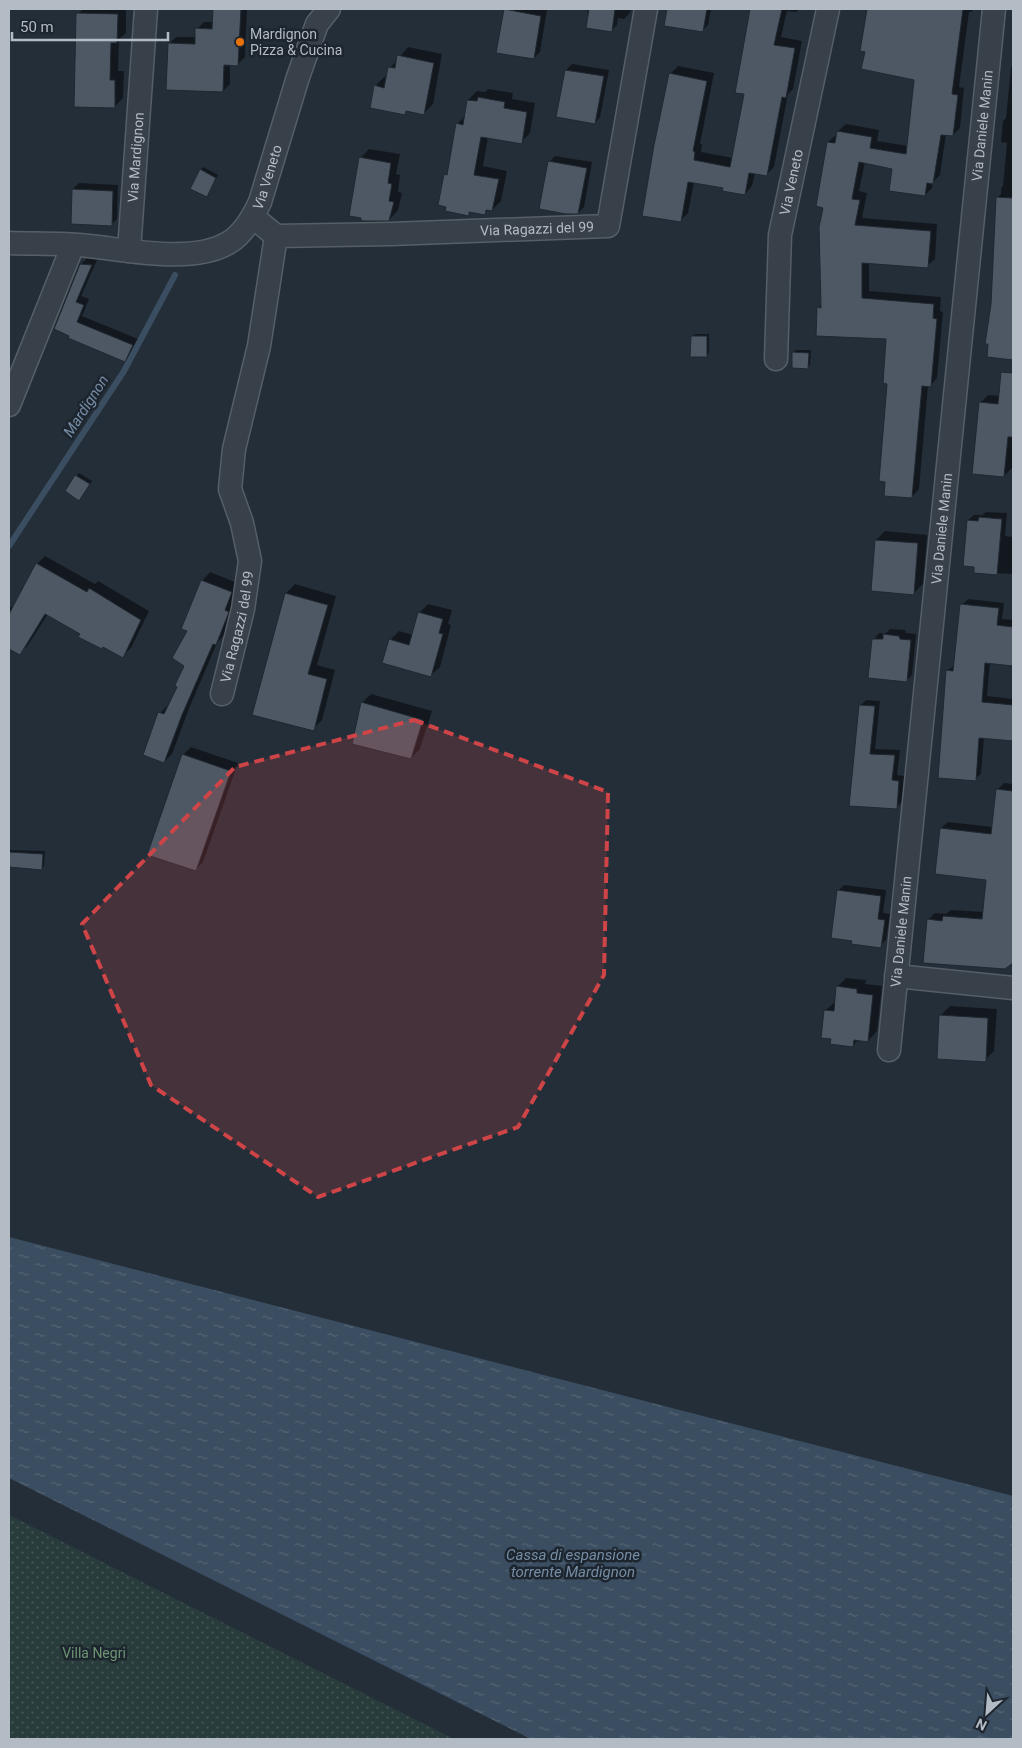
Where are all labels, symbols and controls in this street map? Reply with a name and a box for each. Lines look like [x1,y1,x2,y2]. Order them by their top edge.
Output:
scale bar [12,10,169,42]
text: 50 m [20,18,54,36]
place label: Mardignon Pizza & Cucina [250,26,342,58]
marker: Mardignon Pizza & Cucina [234,36,246,48]
street label: Via Daniele Manin [969,69,996,182]
street label: Via Mardignon [124,112,147,203]
street label: Via Veneto [250,143,285,212]
street label: Via Veneto [776,148,806,217]
street label: Via Ragazzi del 99 [480,219,594,239]
water label: Mardignon [59,372,113,440]
street label: Via Daniele Manin [928,472,955,585]
street label: Via Ragazzi del 99 [217,570,256,684]
street label: Via Daniele Manin [887,875,915,988]
water label: Cassa di espansione torrente Mardignon [506,1546,640,1581]
park label: Villa Negri [62,1645,126,1661]
north arrow [962,1688,1012,1738]
text: N [973,1715,989,1734]

